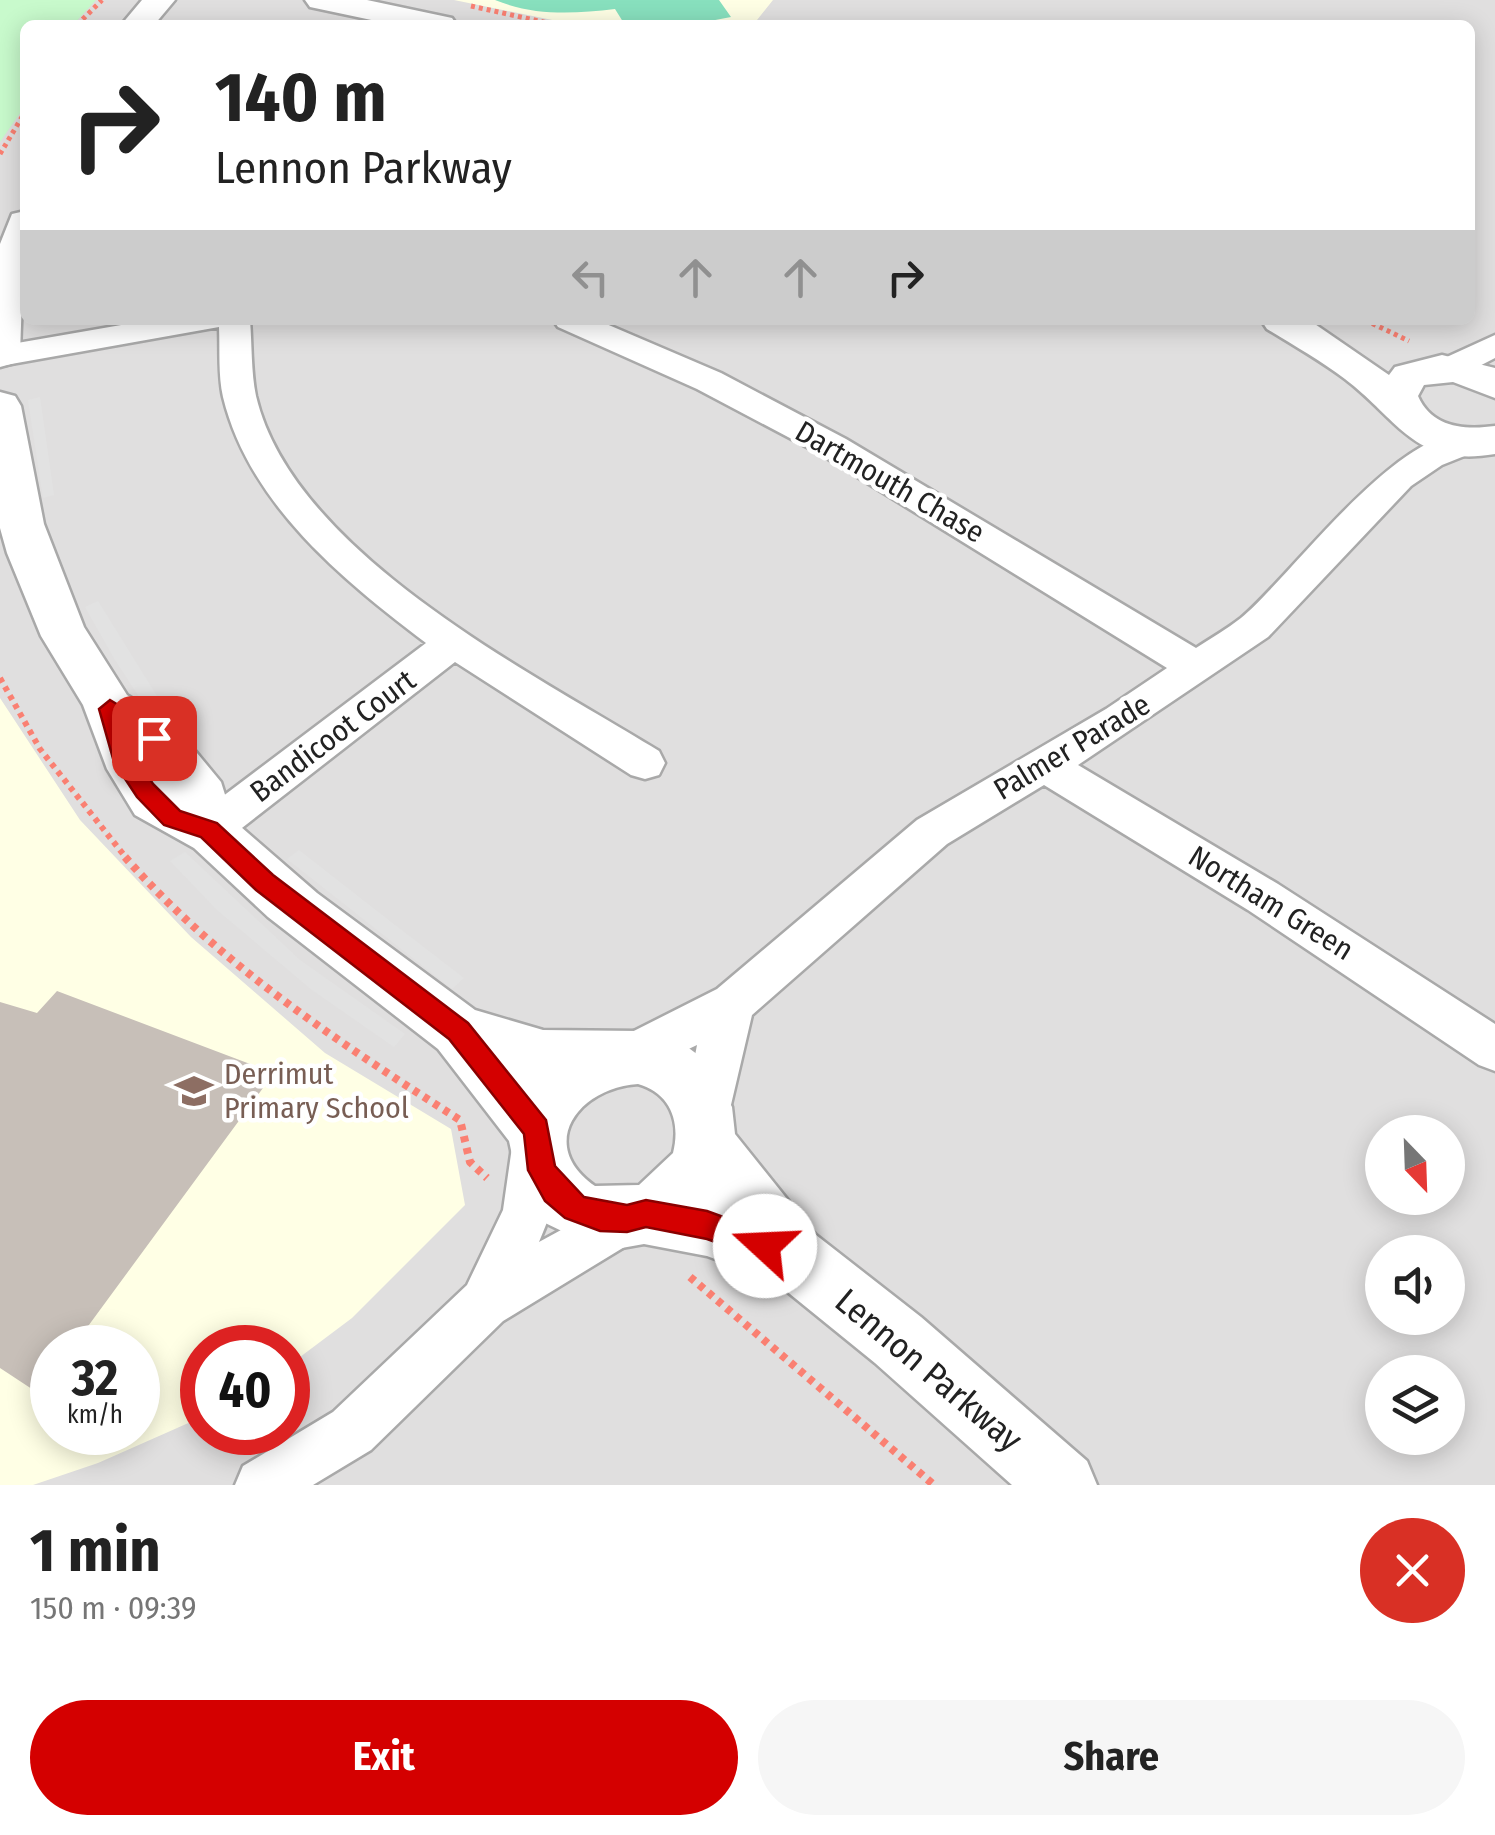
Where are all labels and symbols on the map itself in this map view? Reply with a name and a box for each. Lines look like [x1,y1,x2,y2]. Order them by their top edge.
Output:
street label: Dartmouth Chase [789,413,991,551]
street label: Bandicoot Court [243,662,423,810]
street label: Palmer Parade [987,686,1157,808]
pin [112,696,197,781]
street label: Northam Green [1182,838,1360,968]
place label: Derrimut Primary School [224,1056,409,1126]
school or university icon: Derrimut Primary School [173,1070,215,1112]
north arrow [1365,1115,1465,1215]
position arrow [713,1194,817,1298]
street label: Lennon Parkway [827,1280,1031,1461]
speed limit sign: 40 [180,1325,310,1455]

